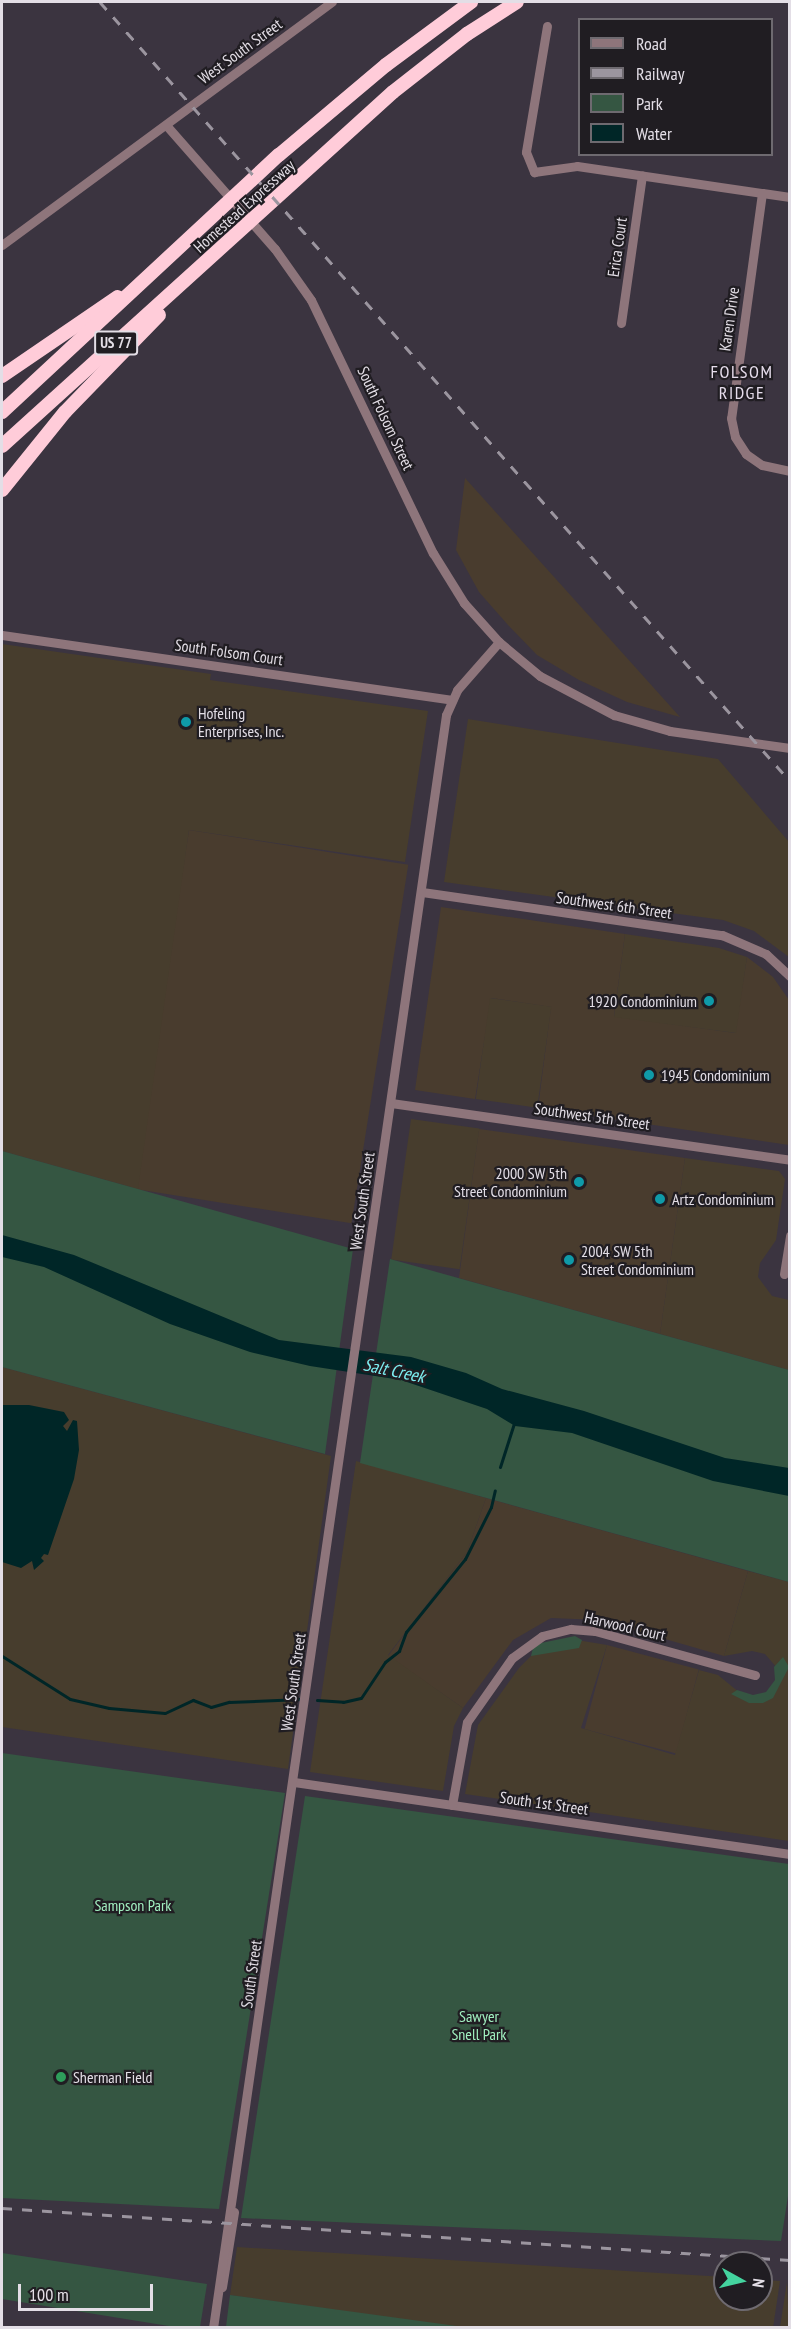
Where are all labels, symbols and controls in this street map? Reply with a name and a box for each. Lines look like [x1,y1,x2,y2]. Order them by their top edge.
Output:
street label: West South Street [194,14,286,88]
legend [578,18,773,156]
text: Road [636,32,667,55]
text: Railway [636,62,685,85]
text: Park [636,92,663,115]
text: Water [636,122,672,145]
street label: Homestead Expressway [189,156,299,256]
street label: Erica Court [603,216,631,278]
street label: Karen Drive [715,286,743,352]
road number: US 77 [94,331,138,355]
district label: FOLSOM RIDGE [711,362,773,404]
street label: South Folsom Street [354,363,418,473]
street label: South Folsom Court [174,635,284,669]
place label: Hofeling Enterprises, Inc. [198,703,285,741]
marker: Hofeling Enterprises, Inc. [179,715,193,729]
street label: Southwest 6th Street [555,887,673,923]
place label: 1920 Condominium [588,991,697,1011]
marker: 1920 Condominium [702,994,716,1008]
place label: 1945 Condominium [661,1065,770,1085]
marker: 1945 Condominium [642,1068,656,1082]
street label: Southwest 5th Street [533,1098,651,1134]
street label: West South Street [346,1151,378,1251]
place label: 2000 SW 5th Street Condominium [454,1163,567,1201]
marker: 2000 SW 5th Street Condominium [572,1175,586,1189]
place label: Artz Condominium [672,1189,774,1209]
marker: Artz Condominium [653,1192,667,1206]
place label: 2004 SW 5th Street Condominium [581,1241,694,1279]
marker: 2004 SW 5th Street Condominium [562,1253,576,1267]
water label: Salt Creek [361,1354,427,1388]
street label: Harwood Court [583,1607,667,1645]
street label: West South Street [277,1632,309,1732]
street label: South 1st Street [499,1787,589,1819]
park label: Sampson Park [94,1895,172,1915]
street label: South Street [237,1939,265,2009]
park label: Sawyer Snell Park [451,2006,507,2044]
place label: Sherman Field [73,2067,152,2087]
marker: Sherman Field [54,2070,68,2084]
north arrow [713,2251,773,2311]
scale bar [21,2272,156,2310]
text: N [748,2278,769,2289]
text: 100 m [29,2283,69,2306]

